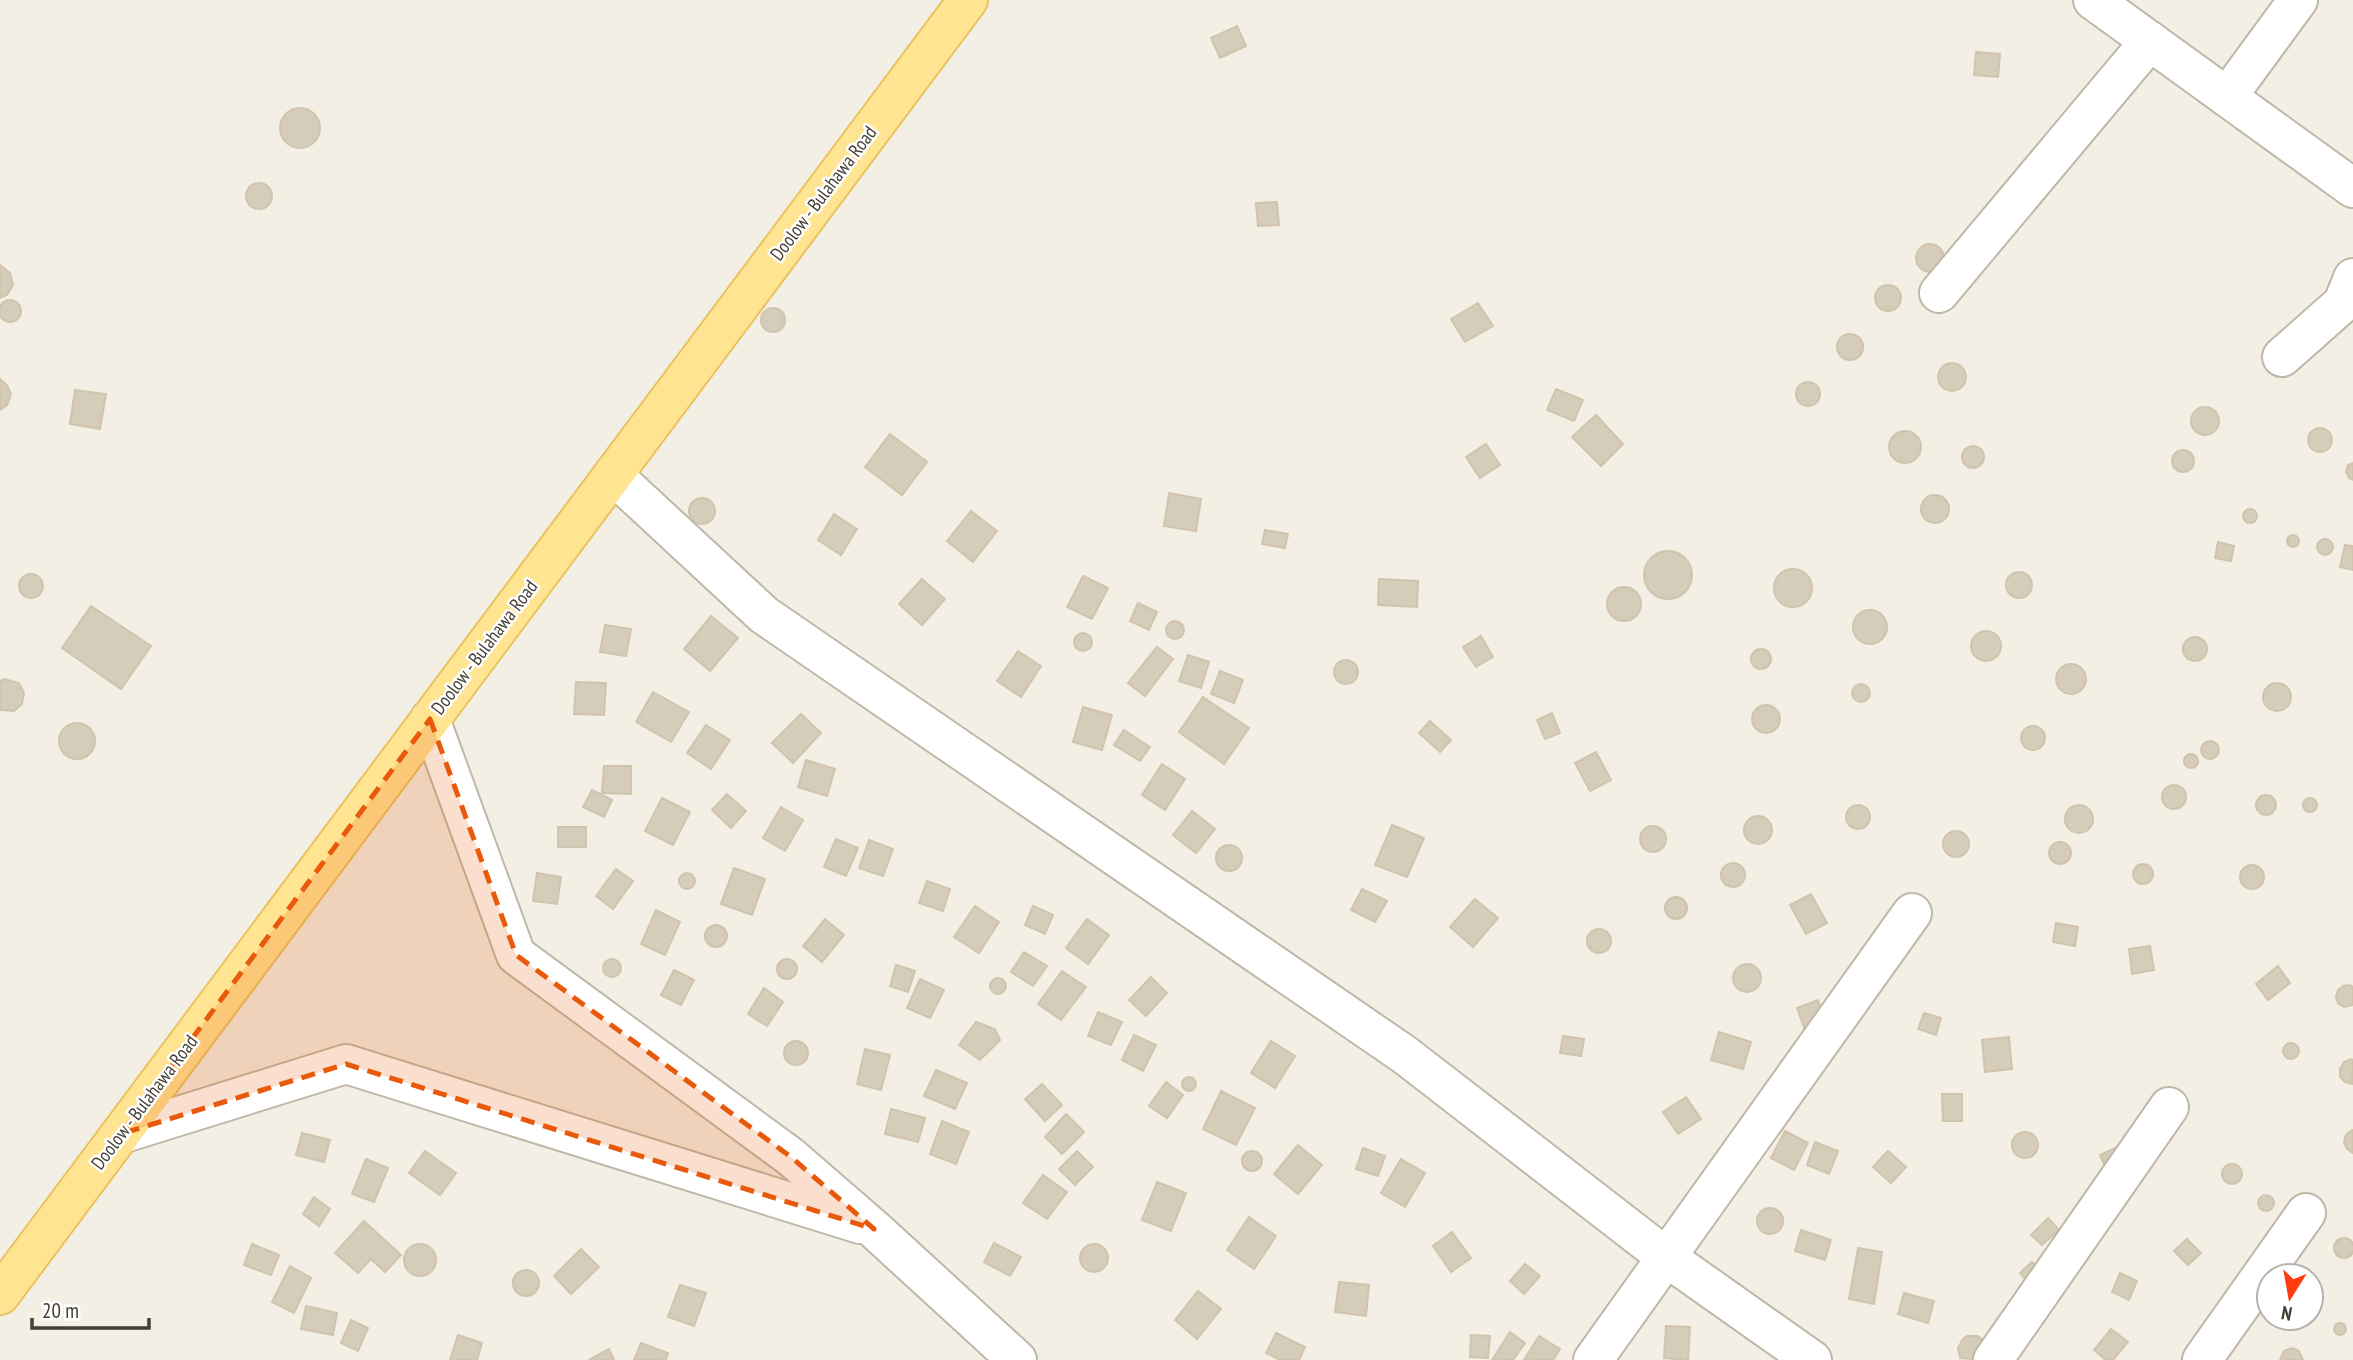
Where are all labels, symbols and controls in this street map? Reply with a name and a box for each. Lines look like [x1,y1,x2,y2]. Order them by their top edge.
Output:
street label: Doolow - Bulahawa Road [765,121,881,265]
street label: Doolow - Bulahawa Road [426,575,542,719]
street label: Doolow - Bulahawa Road [86,1030,202,1174]
north arrow [2255,1262,2325,1332]
scale bar [32,1286,149,1330]
text: 20 m [42,1297,79,1324]
text: N [2279,1301,2294,1326]

